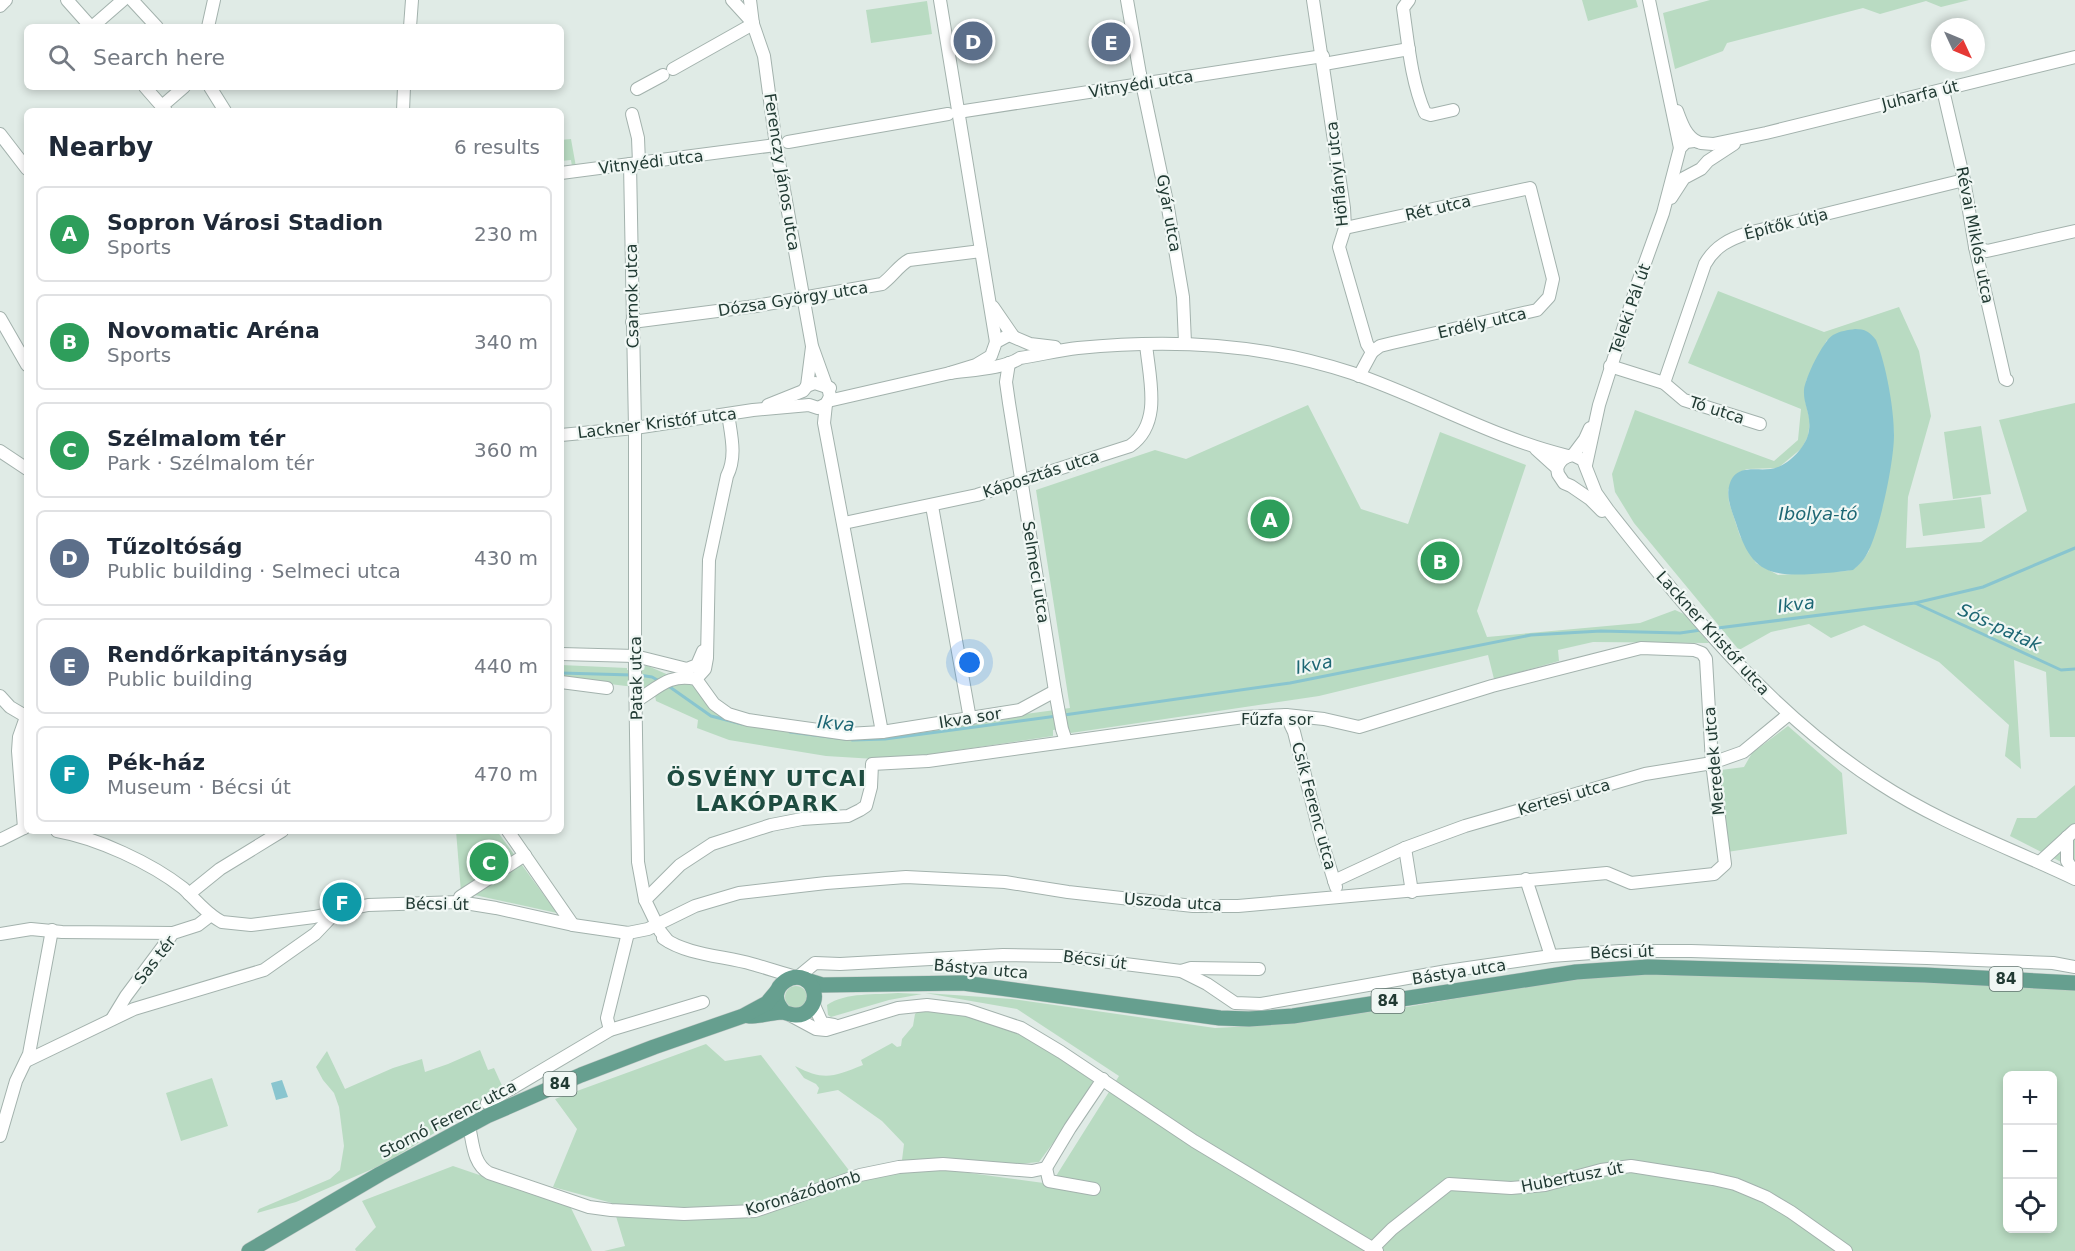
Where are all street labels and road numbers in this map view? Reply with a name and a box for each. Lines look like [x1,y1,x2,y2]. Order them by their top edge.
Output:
street label: Vitnyédi utca [1087,66,1195,102]
street label: Juharfa út [1879,76,1960,114]
street label: Ferenczy János utca [760,92,804,252]
street label: Höflányi utca [1322,120,1352,228]
street label: Vitnyédi utca [598,146,704,178]
street label: Révai Miklós utca [1952,165,1998,305]
street label: Gyár utca [1153,173,1185,253]
street label: Rét utca [1403,191,1473,225]
street label: Építők útja [1742,204,1830,244]
street label: Csarnok utca [622,243,642,349]
street label: Teleki Pál út [1605,261,1654,358]
street label: Dózsa György utca [717,278,869,320]
street label: Erdély utca [1436,304,1528,342]
street label: Tó utca [1686,392,1747,428]
street label: Lackner Kristóf utca [576,404,738,442]
street label: Káposztás utca [980,446,1102,502]
street label: Selmeci utca [1019,520,1053,624]
street label: Lackner Kristóf utca [1652,567,1774,699]
street label: Patak utca [626,636,646,720]
street label: Ikva sor [937,704,1003,732]
street label: Meredek utca [1700,706,1728,816]
street label: Fűzfa sor [1241,710,1313,729]
street label: Csík Ferenc utca [1288,740,1340,872]
street label: Kertesi utca [1516,775,1612,819]
street label: Uszoda utca [1123,889,1223,915]
street label: Bécsi út [405,894,469,914]
street label: Sas tér [130,932,180,988]
street label: Bécsi út [1590,941,1654,963]
street label: Bécsi út [1062,947,1128,973]
street label: Bástya utca [933,955,1029,983]
street label: Bástya utca [1411,955,1507,989]
road number: 84 [1990,967,2022,991]
road number: 84 [1372,989,1404,1013]
road number: 84 [544,1072,576,1096]
street label: Stornó Ferenc utca [376,1076,520,1162]
street label: Hubertusz út [1519,1158,1625,1196]
street label: Koronázódomb [743,1166,863,1220]

